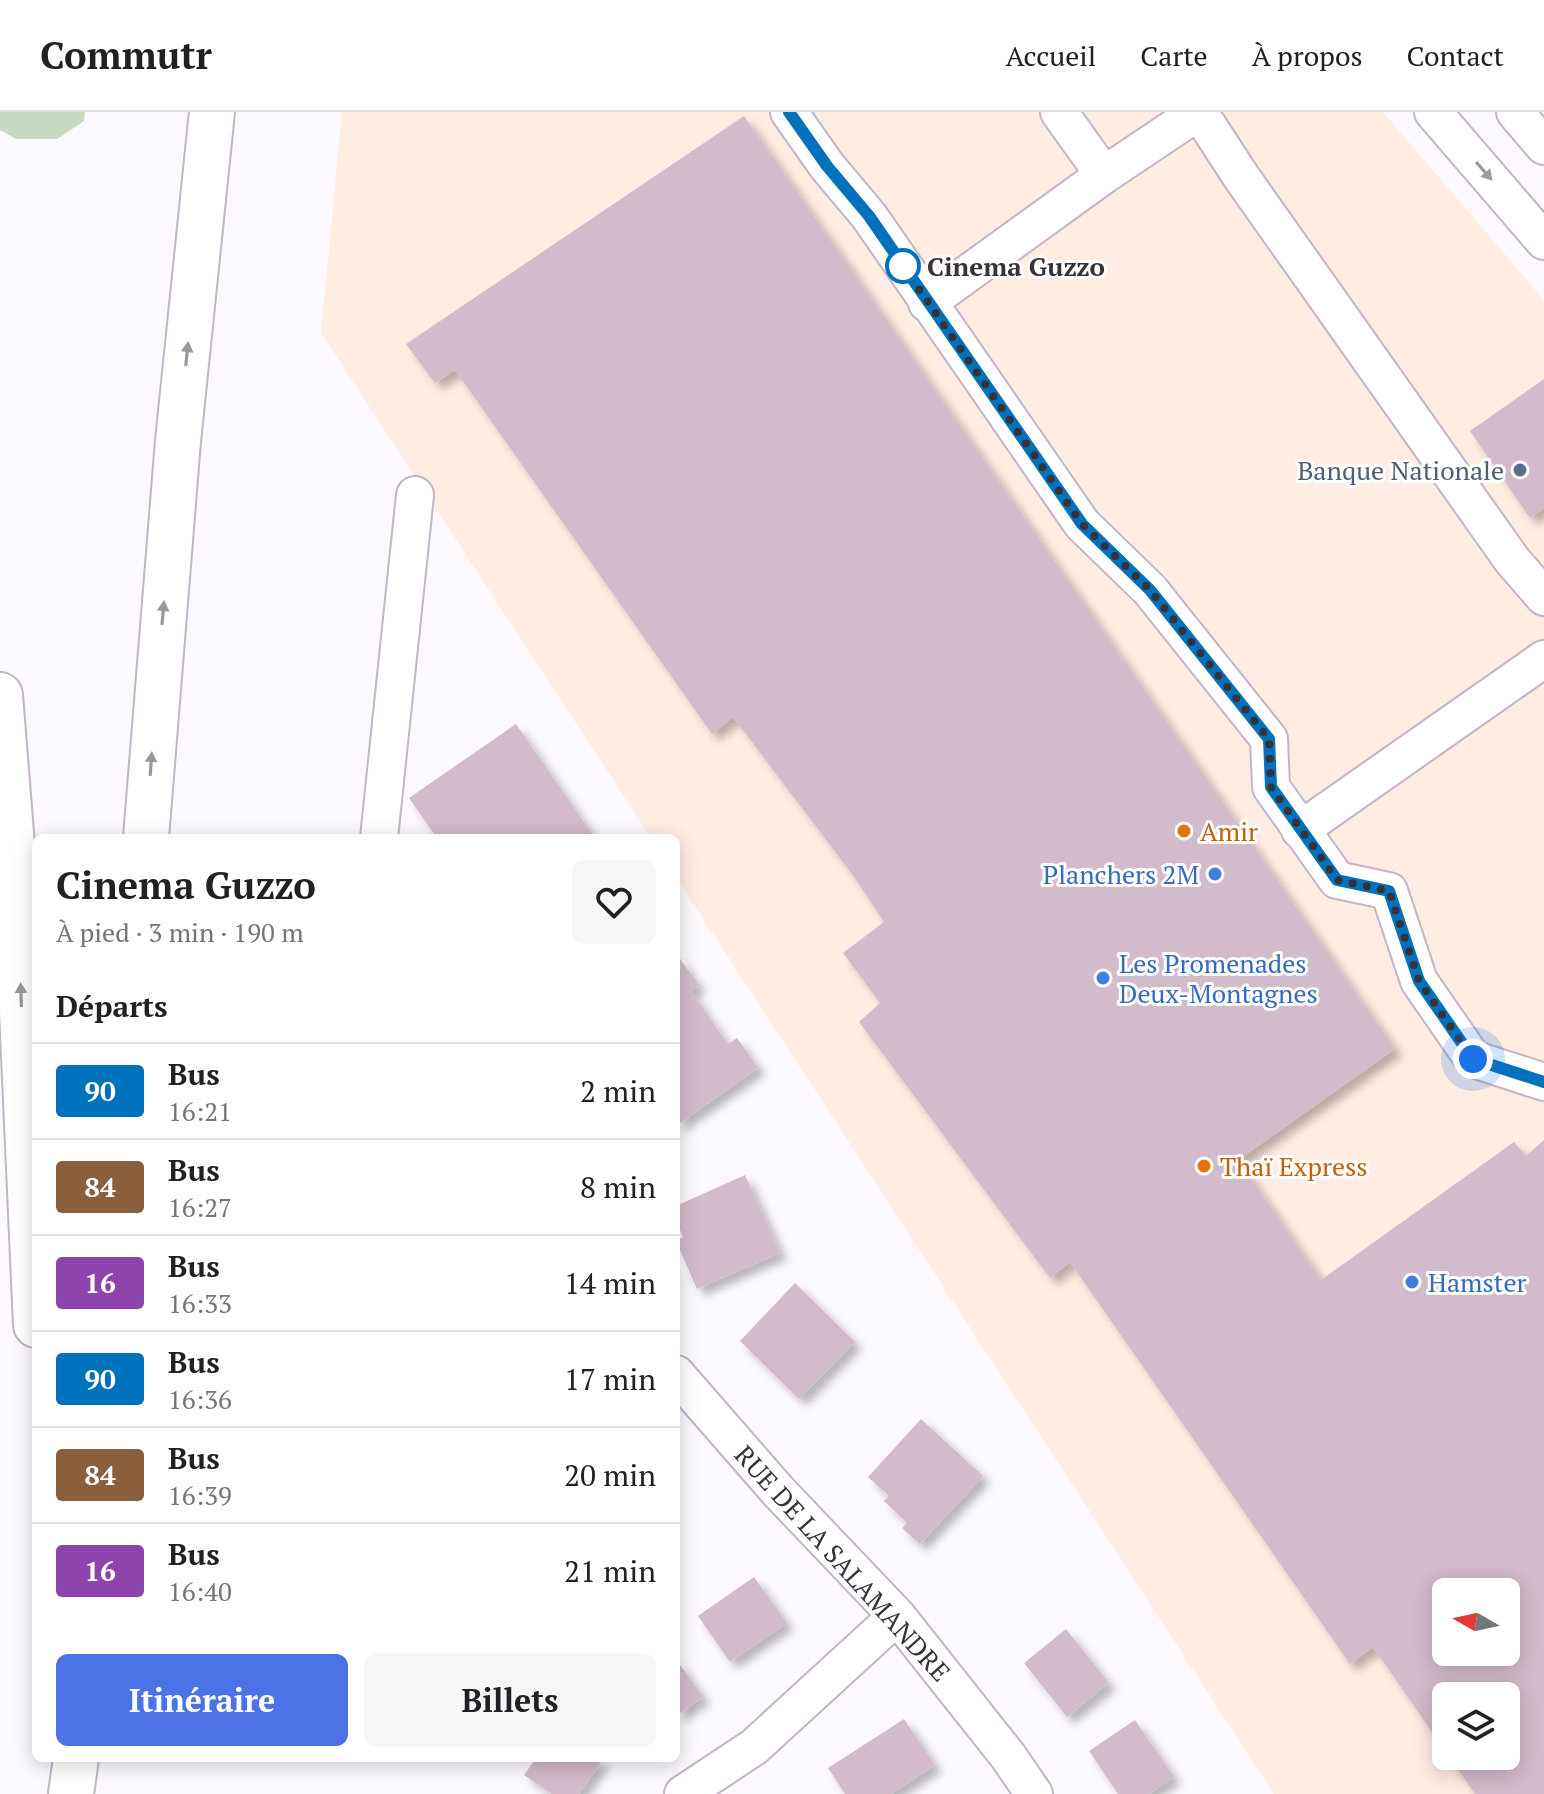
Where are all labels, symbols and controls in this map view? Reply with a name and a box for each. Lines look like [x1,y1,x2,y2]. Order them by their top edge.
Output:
text: Commutr [40,30,212,80]
text: Accueil [1006,37,1096,74]
text: Carte [1140,37,1208,74]
text: À propos [1252,37,1363,74]
text: Contact [1407,37,1504,74]
one-way arrow [1474,161,1492,181]
marker: Cinema Guzzo [886,249,920,283]
place label: Cinema Guzzo [927,249,1105,283]
one-way arrow [181,341,194,366]
place label: Banque Nationale [1297,453,1504,487]
marker: Banque Nationale [1511,461,1529,479]
one-way arrow [157,600,170,625]
one-way arrow [145,751,158,776]
place label: Amir [1200,814,1258,848]
marker: Amir [1175,822,1193,840]
place label: Planchers 2M [1043,857,1199,891]
text: Cinema Guzzo [56,860,316,910]
button: heart [572,860,656,944]
marker: Planchers 2M [1206,865,1224,883]
text: À pied · 3 min · 190 m [56,915,304,949]
place label: Les Promenades Deux-Montagnes [1119,946,1318,1010]
marker: Les Promenades Deux-Montagnes [1094,969,1112,987]
one-way arrow [14,982,27,1007]
text: Départs [56,986,168,1026]
your location [1453,1039,1493,1079]
text: Bus [168,1054,220,1094]
text: 2 min [580,1071,656,1111]
text: 90 [84,1072,116,1109]
text: 16:21 [168,1094,232,1128]
place label: Thaï Express [1220,1149,1368,1183]
text: Bus [168,1150,220,1190]
marker: Thaï Express [1195,1157,1213,1175]
text: 8 min [580,1167,656,1207]
text: 84 [84,1168,116,1205]
text: 16:27 [168,1190,232,1224]
text: Bus [168,1246,220,1286]
text: 14 min [564,1263,656,1303]
text: 16 [84,1264,116,1301]
place label: Hamster [1428,1265,1526,1299]
marker: Hamster [1403,1273,1421,1291]
text: 16:33 [168,1286,232,1320]
text: Bus [168,1342,220,1382]
text: 17 min [564,1359,656,1399]
text: 90 [84,1360,116,1397]
text: 16:36 [168,1382,232,1416]
text: Bus [168,1438,220,1478]
street label: RUE DE LA SALAMANDRE [728,1438,958,1688]
text: 20 min [564,1455,656,1495]
text: 84 [84,1456,116,1493]
text: 16:39 [168,1478,232,1512]
text: Bus [168,1534,220,1574]
text: 21 min [564,1551,656,1591]
text: 16 [84,1552,116,1589]
text: 16:40 [168,1574,232,1608]
north arrow [1432,1578,1520,1666]
map controls [1432,1578,1520,1770]
button: Itinéraire [56,1654,348,1746]
button: Billets [364,1654,656,1746]
button: layers [1432,1682,1520,1770]

